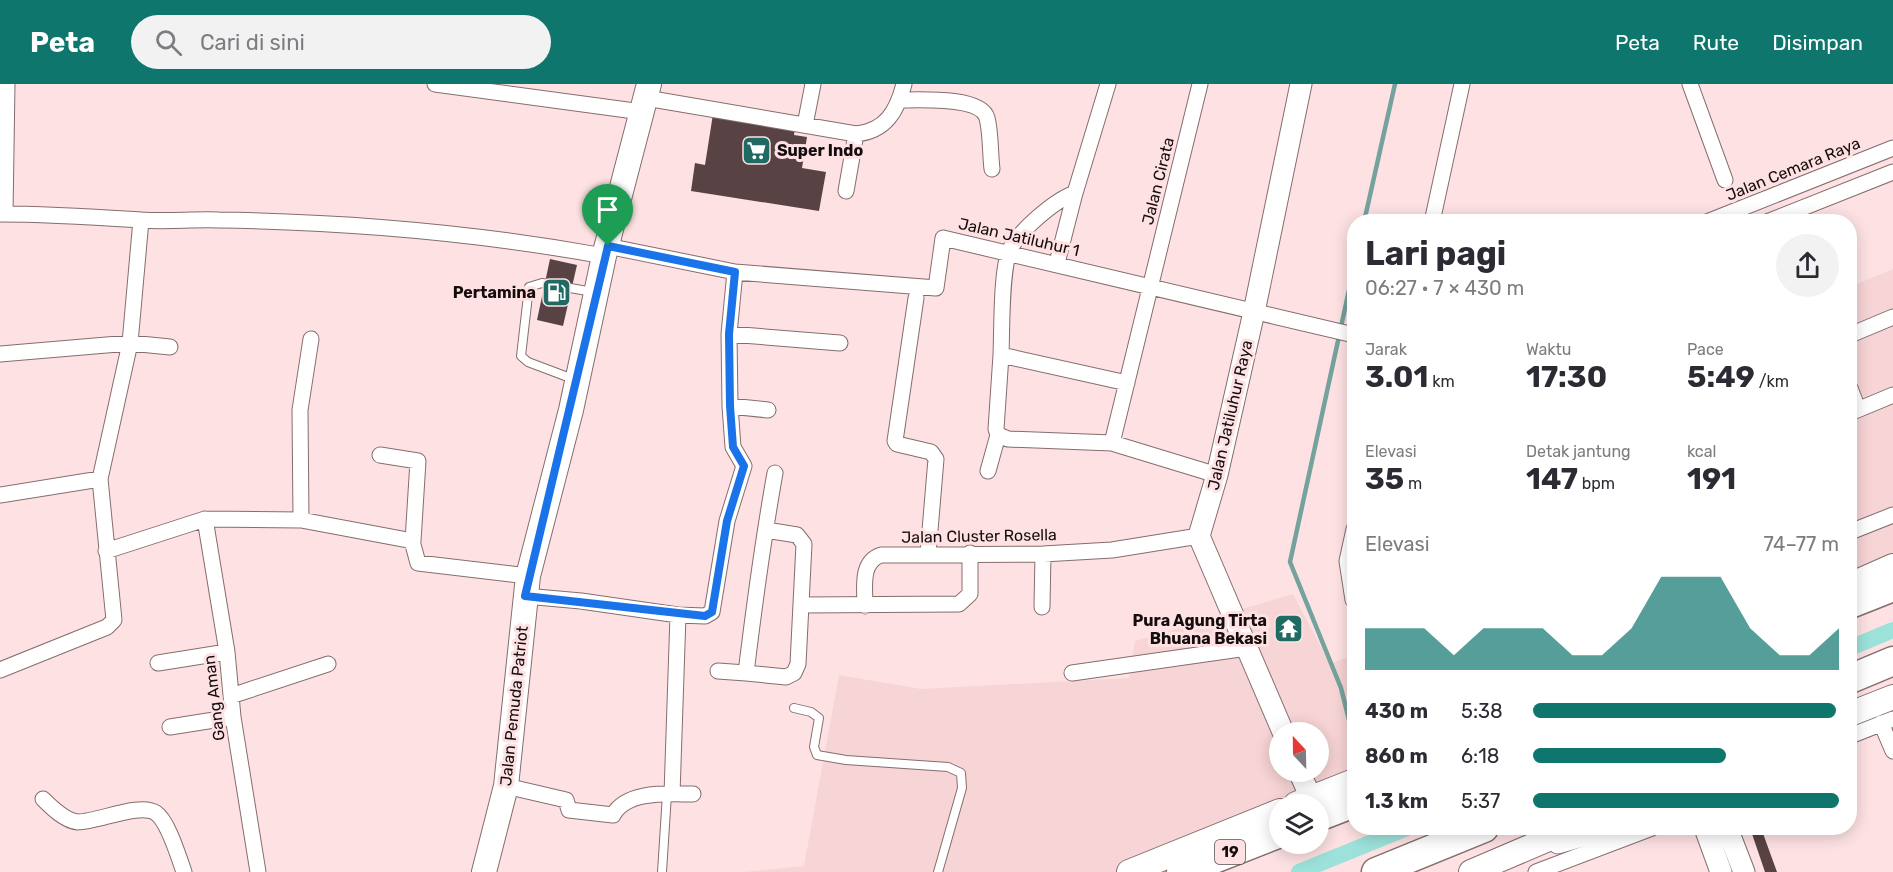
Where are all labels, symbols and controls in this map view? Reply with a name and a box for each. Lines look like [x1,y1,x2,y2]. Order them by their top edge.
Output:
search box [131,15,551,69]
text: Peta [30,26,95,59]
icon: search [152,26,185,59]
text: Cari di sini [200,29,305,56]
text: Peta [1615,30,1660,55]
text: Rute [1693,30,1739,55]
text: Disimpan [1772,30,1863,55]
street label: Jalan Cemara Raya [1723,133,1863,205]
supermarket icon: Super Indo [740,134,772,166]
street label: Jalan Cirata [1138,135,1178,227]
place label: Super Indo [777,141,863,160]
pin [582,184,633,246]
icon: arrive [591,193,624,226]
street label: Jalan Jatiluhur 1 [957,214,1081,260]
text: Lari pagi [1365,234,1506,273]
button: share [1776,234,1839,297]
fuel station icon: Pertamina [541,276,573,308]
text: 06:27 · 7 × 430 m [1365,276,1524,300]
place label: Pertamina [453,283,536,302]
street label: Jalan Jatiluhur Raya [1204,338,1256,492]
text: Jarak [1365,340,1407,359]
text: Waktu [1526,340,1571,359]
text: Pace [1687,340,1724,359]
text: 3.01 [1365,359,1428,395]
text: 17:30 [1526,359,1607,395]
text: 5:49 [1687,359,1755,395]
text: km [1428,372,1455,391]
text: /km [1755,372,1789,391]
text: Elevasi [1365,442,1417,461]
text: Detak jantung [1526,442,1631,461]
text: kcal [1687,442,1716,461]
text: 35 [1365,461,1404,497]
text: 147 [1526,461,1578,497]
text: 191 [1687,461,1736,497]
text: m [1404,474,1422,493]
text: bpm [1578,474,1615,493]
street label: Jalan Cluster Rosella [901,525,1057,547]
text: Elevasi [1365,532,1430,556]
text: 74–77 m [1763,532,1839,556]
place label: Pura Agung Tirta Bhuana Bekasi [1132,611,1267,648]
temple icon: Pura Agung Tirta Bhuana Bekasi [1272,613,1304,645]
street label: Jalan Pemuda Patriot [496,625,532,787]
street label: Gang Aman [199,654,229,742]
text: 430 m [1365,699,1428,723]
text: 5:38 [1461,699,1503,723]
north arrow [1269,722,1329,782]
map controls [1269,722,1329,854]
text: 860 m [1365,744,1428,768]
text: 6:18 [1461,744,1499,768]
text: 1.3 km [1365,789,1428,813]
text: 5:37 [1461,789,1500,813]
button: layers [1269,794,1329,854]
road number: 19 [1215,840,1245,864]

